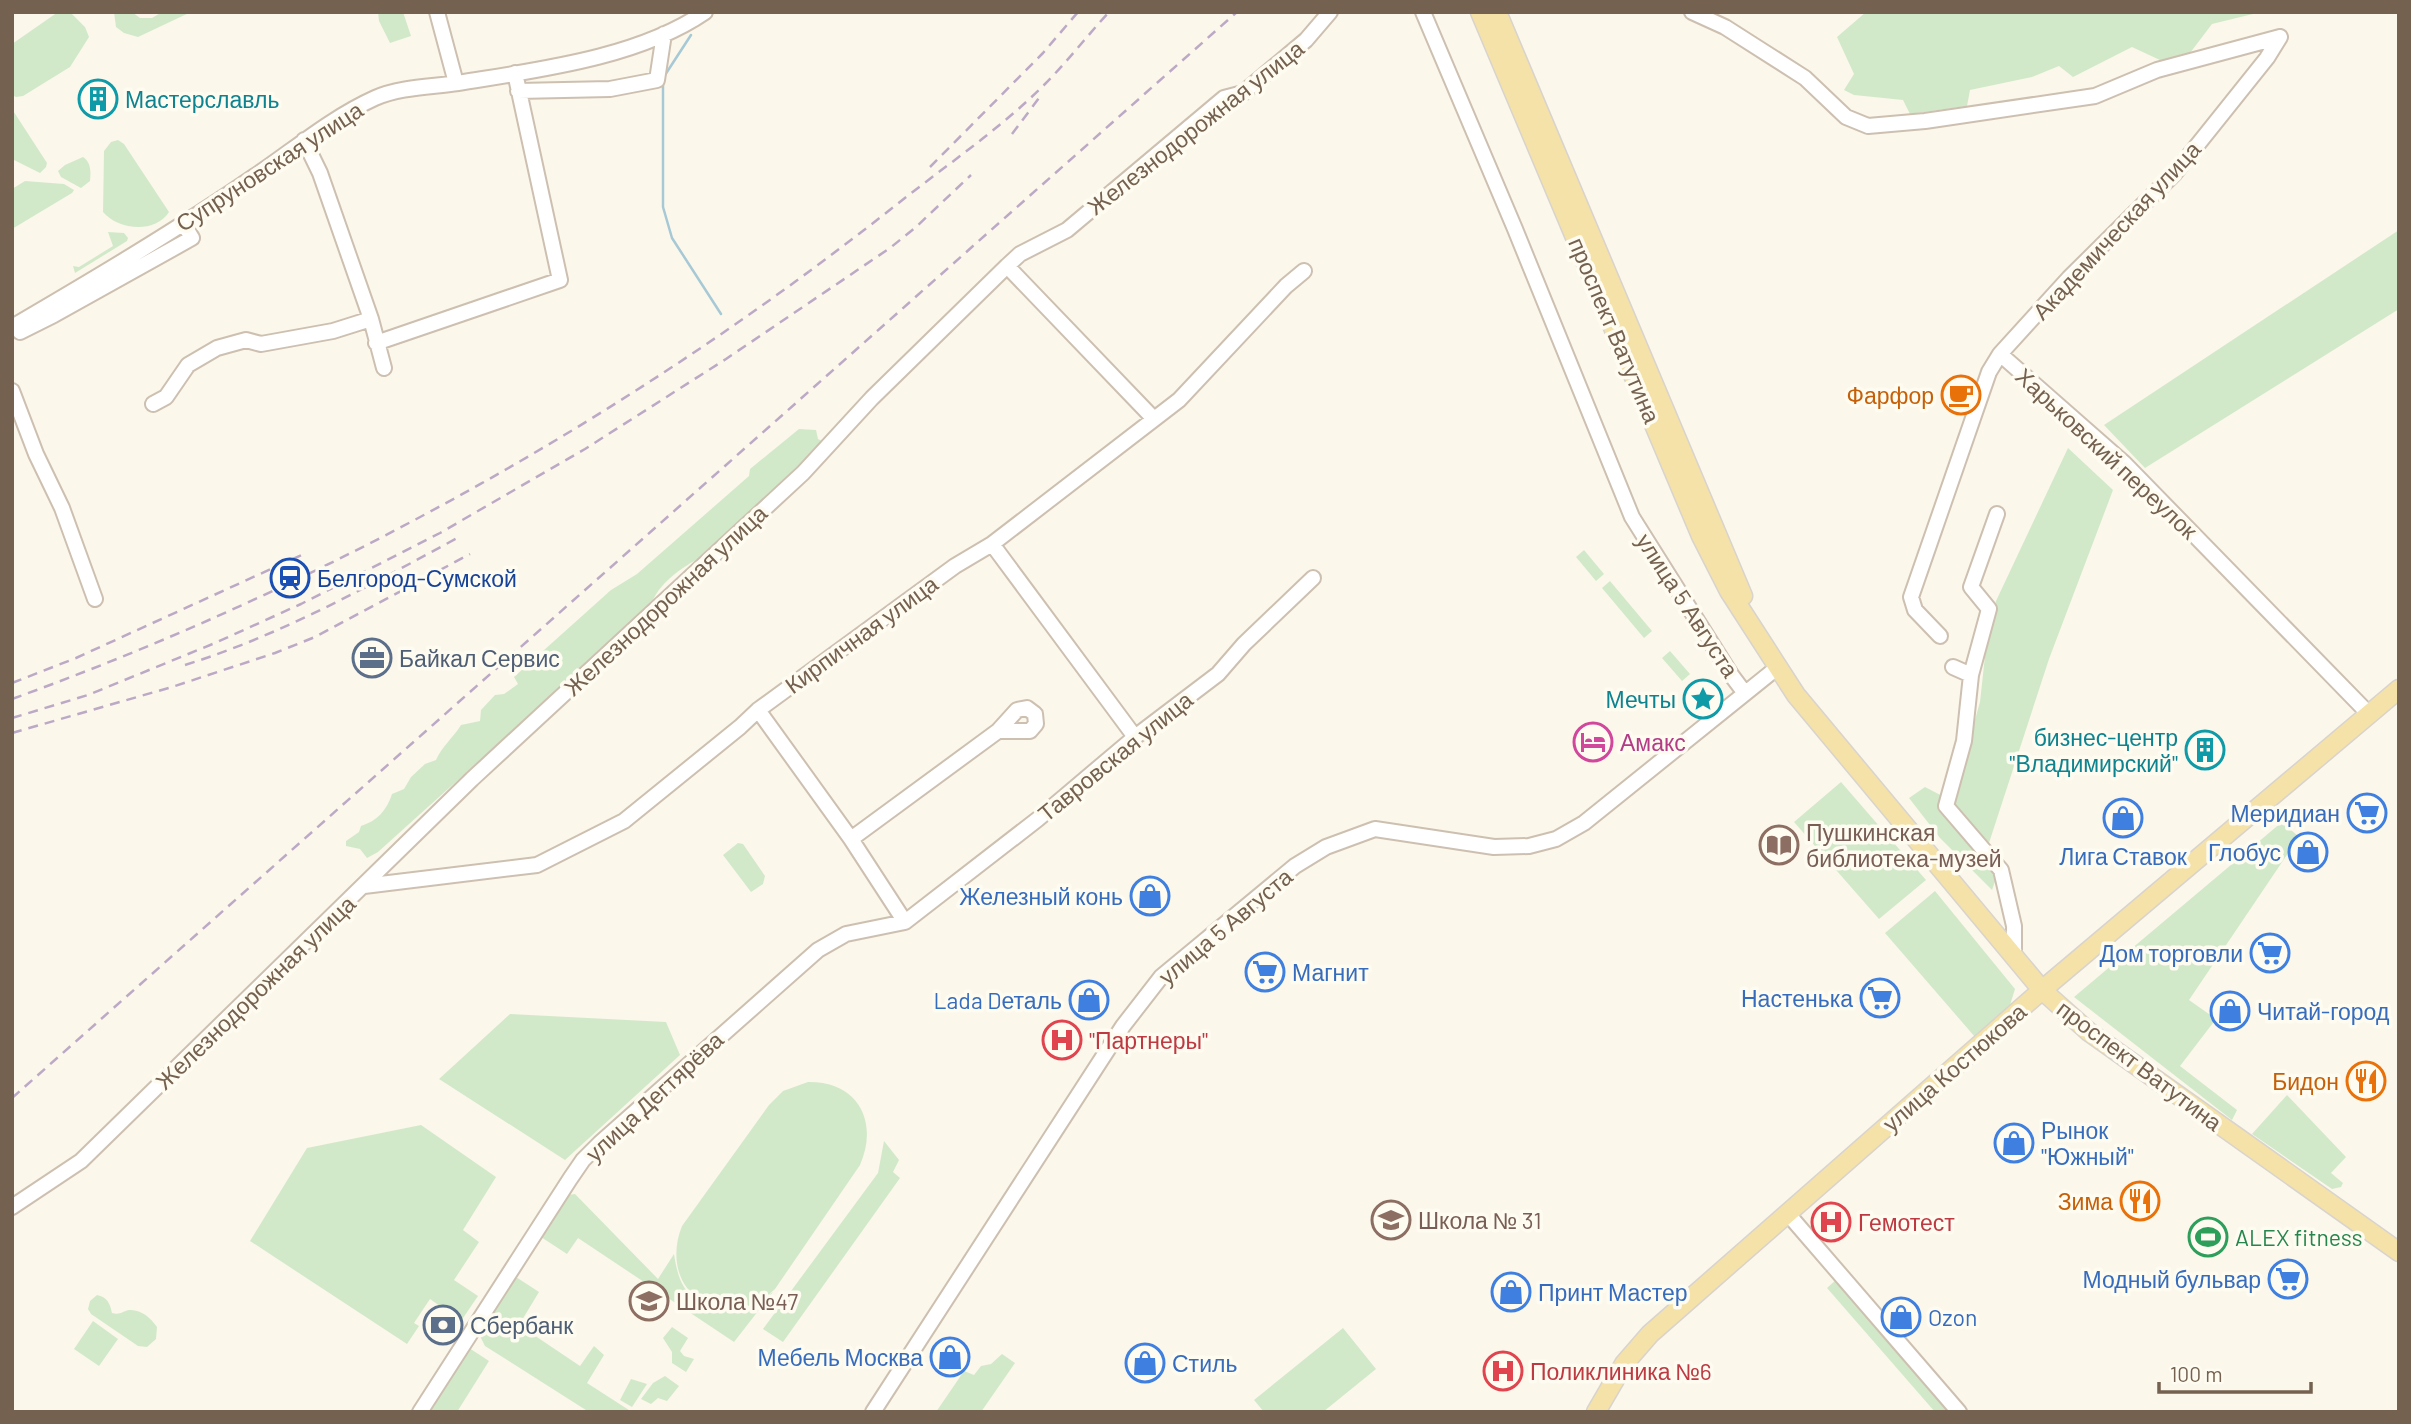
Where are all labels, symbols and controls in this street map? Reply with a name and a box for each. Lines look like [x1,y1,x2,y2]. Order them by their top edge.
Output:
street label: Железнодорожная улица [1081,34,1309,220]
building icon: Мастерславль [77,78,119,120]
place label: Мастерславль [125,85,279,113]
street label: Супруновская улица [170,95,368,237]
street label: Академическая улица [2026,135,2206,325]
street label: проспект Ватутина [1563,233,1667,427]
street label: Харьковский переулок [2010,362,2204,545]
cafe icon: Фарфор [1940,374,1982,416]
place label: Фарфор [1846,381,1934,409]
street label: Железнодорожная улица [558,499,772,701]
street label: улица 5 Августа [1631,528,1745,682]
station icon: Белгород-Сумской [269,557,311,599]
place label: Белгород-Сумской [317,564,517,592]
street label: Кирпичная улица [779,569,943,699]
office icon: Байкал Сервис [351,637,393,679]
place label: Байкал Сервис [399,644,560,672]
place icon: Мечты [1682,678,1724,720]
street label: Тавровская улица [1032,685,1198,827]
place label: Мечты [1606,685,1676,713]
hotel icon: Амакс [1572,721,1614,763]
place label: бизнес-центр "Владимирский" [2009,723,2178,777]
place label: Амакс [1620,728,1686,756]
building icon: бизнес-центр "Владимирский" [2184,729,2226,771]
supermarket icon: Меридиан [2346,792,2388,834]
shop icon: Лига Ставок [2102,797,2144,839]
place label: Меридиан [2230,799,2340,827]
place label: Пушкинская библиотека-музей [1806,818,2002,872]
library icon: Пушкинская библиотека-музей [1758,824,1800,866]
shop icon: Глобус [2287,831,2329,873]
place label: Глобус [2208,838,2281,866]
place label: Лига Ставок [2059,842,2188,870]
street label: улица 5 Августа [1152,862,1298,990]
shop icon: Железный конь [1129,875,1171,917]
place label: Железный конь [959,882,1123,910]
street label: Железнодорожная улица [149,889,361,1095]
supermarket icon: Дом торговли [2249,932,2291,974]
place label: Дом торговли [2099,939,2243,967]
supermarket icon: Магнит [1244,951,1286,993]
place label: Магнит [1292,958,1369,986]
supermarket icon: Настенька [1859,977,1901,1019]
shop icon: Lada Dеталь [1068,979,1110,1021]
place label: Настенька [1741,984,1853,1012]
place label: Lada Dеталь [934,986,1062,1014]
shop icon: Читай-город [2209,990,2251,1032]
street label: проспект Ватутина [2052,994,2228,1136]
street label: улица Костюкова [1876,997,2032,1137]
place label: Читай-город [2257,997,2390,1025]
hospital icon: "Партнеры" [1041,1019,1083,1061]
street label: улица Дегтярёва [579,1025,729,1167]
place label: "Партнеры" [1089,1026,1208,1054]
restaurant icon: Бидон [2345,1060,2387,1102]
place label: Бидон [2272,1067,2339,1095]
place label: Рынок "Южный" [2041,1116,2134,1170]
shop icon: Рынок "Южный" [1993,1122,2035,1164]
restaurant icon: Зима [2119,1180,2161,1222]
place label: Зима [2058,1187,2113,1215]
school or university icon: Школа № 31 [1370,1199,1412,1241]
hospital icon: Гемотест [1810,1201,1852,1243]
place label: Школа № 31 [1418,1206,1542,1234]
place label: Гемотест [1858,1208,1955,1236]
sports icon: ALEX fitness [2187,1216,2229,1258]
place label: ALEX fitness [2235,1223,2363,1251]
supermarket icon: Модный бульвар [2267,1258,2309,1300]
place label: Модный бульвар [2083,1265,2261,1293]
shop icon: Принт Мастер [1490,1271,1532,1313]
place label: Принт Мастер [1538,1278,1688,1306]
school or university icon: Школа №47 [628,1280,670,1322]
place label: Школа №47 [676,1287,798,1315]
shop icon: Ozon [1880,1296,1922,1338]
place label: Ozon [1928,1303,1977,1331]
bank icon: Сбербанк [422,1304,464,1346]
place label: Сбербанк [470,1311,574,1339]
shop icon: Мебель Москва [929,1336,971,1378]
shop icon: Стиль [1124,1342,1166,1384]
place label: Мебель Москва [758,1343,923,1371]
place label: Стиль [1172,1349,1237,1377]
hospital icon: Поликлиника №6 [1482,1350,1524,1392]
scale bar [2159,1350,2311,1394]
place label: Поликлиника №6 [1530,1357,1712,1385]
text: 100 m [2170,1361,2223,1386]

